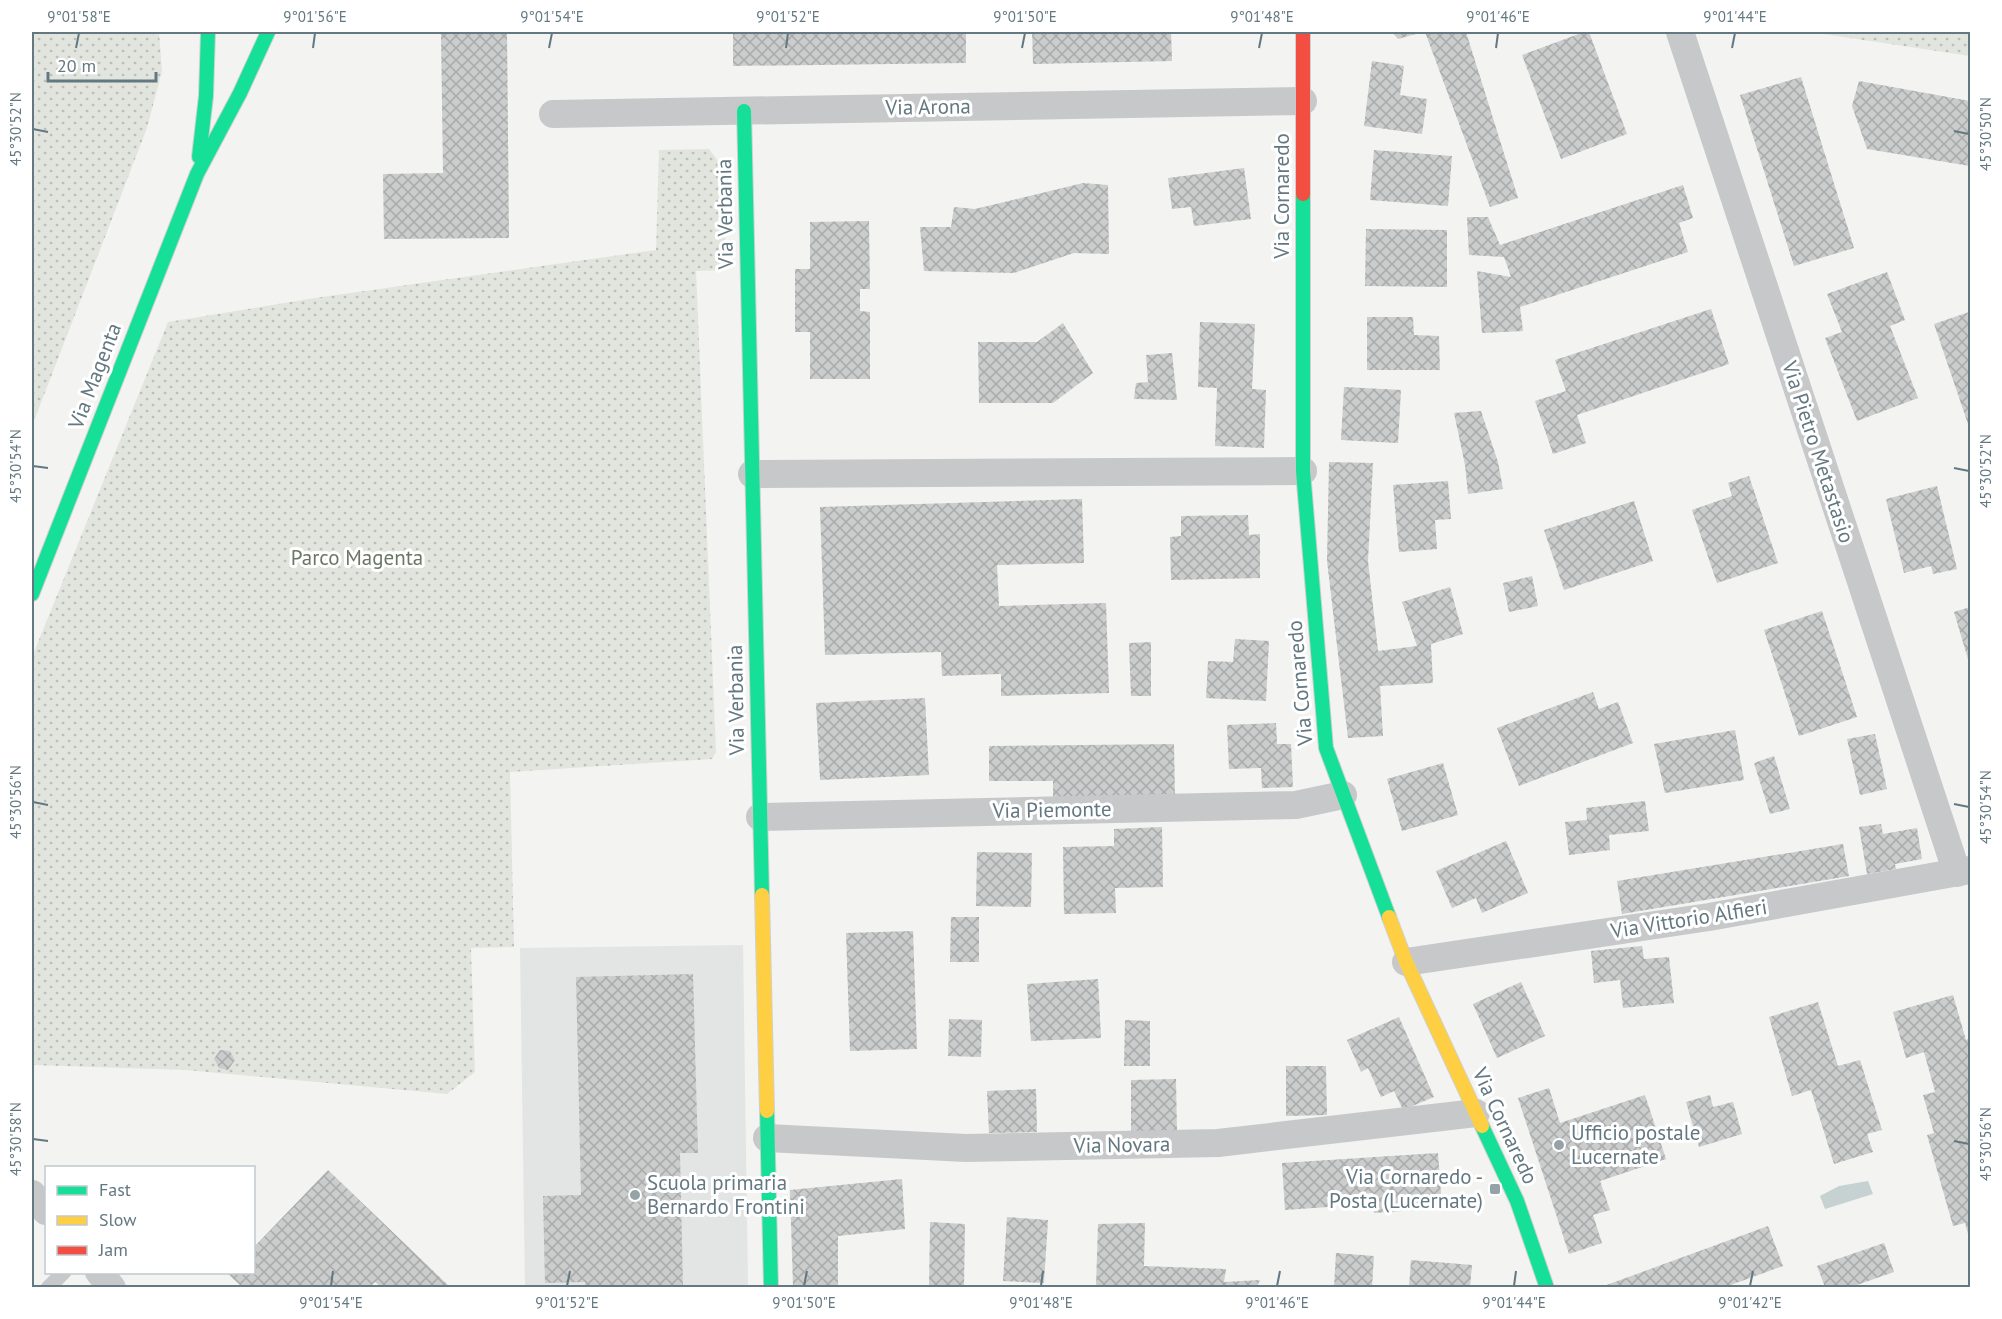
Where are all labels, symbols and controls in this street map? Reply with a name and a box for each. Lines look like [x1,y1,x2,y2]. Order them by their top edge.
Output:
text: 9°01'58"E [47,7,111,26]
text: 9°01'56"E [283,7,347,26]
text: 9°01'54"E [520,7,584,26]
text: 9°01'52"E [756,7,820,26]
text: 9°01'50"E [993,7,1057,26]
text: 9°01'48"E [1230,7,1294,26]
text: 9°01'46"E [1466,7,1530,26]
text: 9°01'44"E [1703,7,1767,26]
scale bar [48,45,156,83]
text: 20 m [57,54,96,77]
text: 45°30'52"N [6,92,25,166]
street label: Via Arona [884,92,971,121]
text: 45°30'50"N [1976,97,1995,171]
street label: Via Cornaredo [1268,133,1295,260]
street label: Via Verbania [710,158,739,271]
street label: Via Magenta [62,319,127,434]
street label: Via Pietro Metastasio [1776,357,1861,546]
text: 45°30'54"N [6,429,25,503]
text: 45°30'52"N [1976,434,1995,508]
park label: Parco Magenta [291,544,423,571]
street label: Via Cornaredo [1281,619,1319,748]
street label: Via Verbania [721,644,750,757]
text: 45°30'56"N [6,765,25,839]
text: 45°30'54"N [1976,770,1995,844]
street label: Via Piemonte [991,795,1112,824]
street label: Via Vittorio Alfieri [1608,893,1769,944]
street label: Via Cornaredo [1466,1062,1544,1188]
text: 45°30'58"N [6,1102,25,1176]
text: 45°30'56"N [1976,1107,1995,1181]
place label: Ufficio postale Lucernate [1571,1119,1701,1170]
street label: Via Novara [1072,1130,1171,1159]
marker: Ufficio postale Lucernate [1552,1138,1566,1152]
place label: Via Cornaredo - Posta (Lucernate) [1329,1163,1483,1214]
legend [45,1166,255,1274]
place label: Scuola primaria Bernardo Frontini [647,1169,805,1220]
text: Fast [99,1178,131,1201]
marker: Via Cornaredo - Posta (Lucernate) [1488,1182,1502,1196]
marker: Scuola primaria Bernardo Frontini [628,1188,642,1202]
text: Slow [99,1208,137,1231]
text: Jam [98,1238,128,1261]
text: 9°01'54"E [299,1293,363,1312]
text: 9°01'52"E [535,1293,599,1312]
text: 9°01'50"E [772,1293,836,1312]
text: 9°01'48"E [1009,1293,1073,1312]
text: 9°01'46"E [1245,1293,1309,1312]
text: 9°01'44"E [1482,1293,1546,1312]
text: 9°01'42"E [1718,1293,1782,1312]

